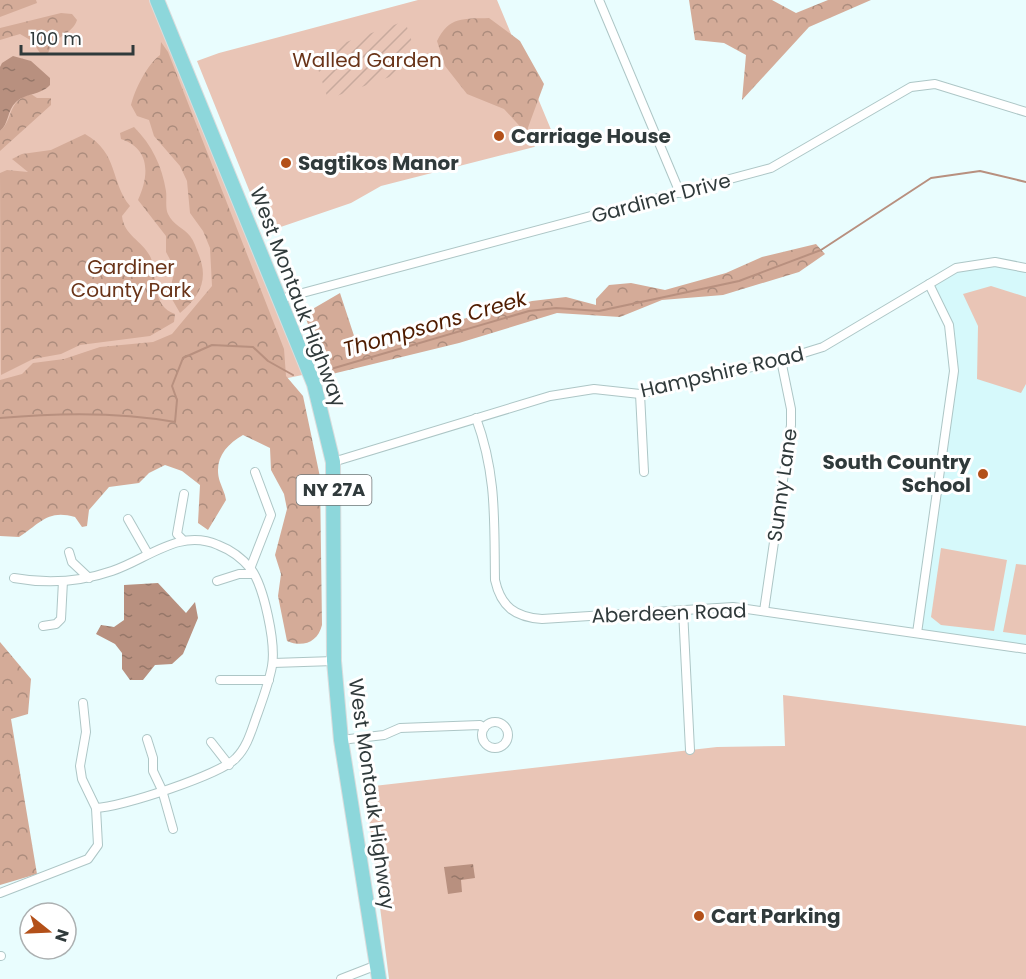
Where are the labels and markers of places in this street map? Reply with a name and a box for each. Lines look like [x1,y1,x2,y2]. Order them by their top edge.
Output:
place label: Carriage House [511,122,671,150]
marker: Carriage House [492,129,506,143]
place label: Sagtikos Manor [298,149,459,177]
marker: Sagtikos Manor [279,156,293,170]
place label: South Country School [822,448,971,499]
marker: South Country School [976,467,990,481]
place label: Cart Parking [711,902,841,930]
marker: Cart Parking [692,909,706,923]

